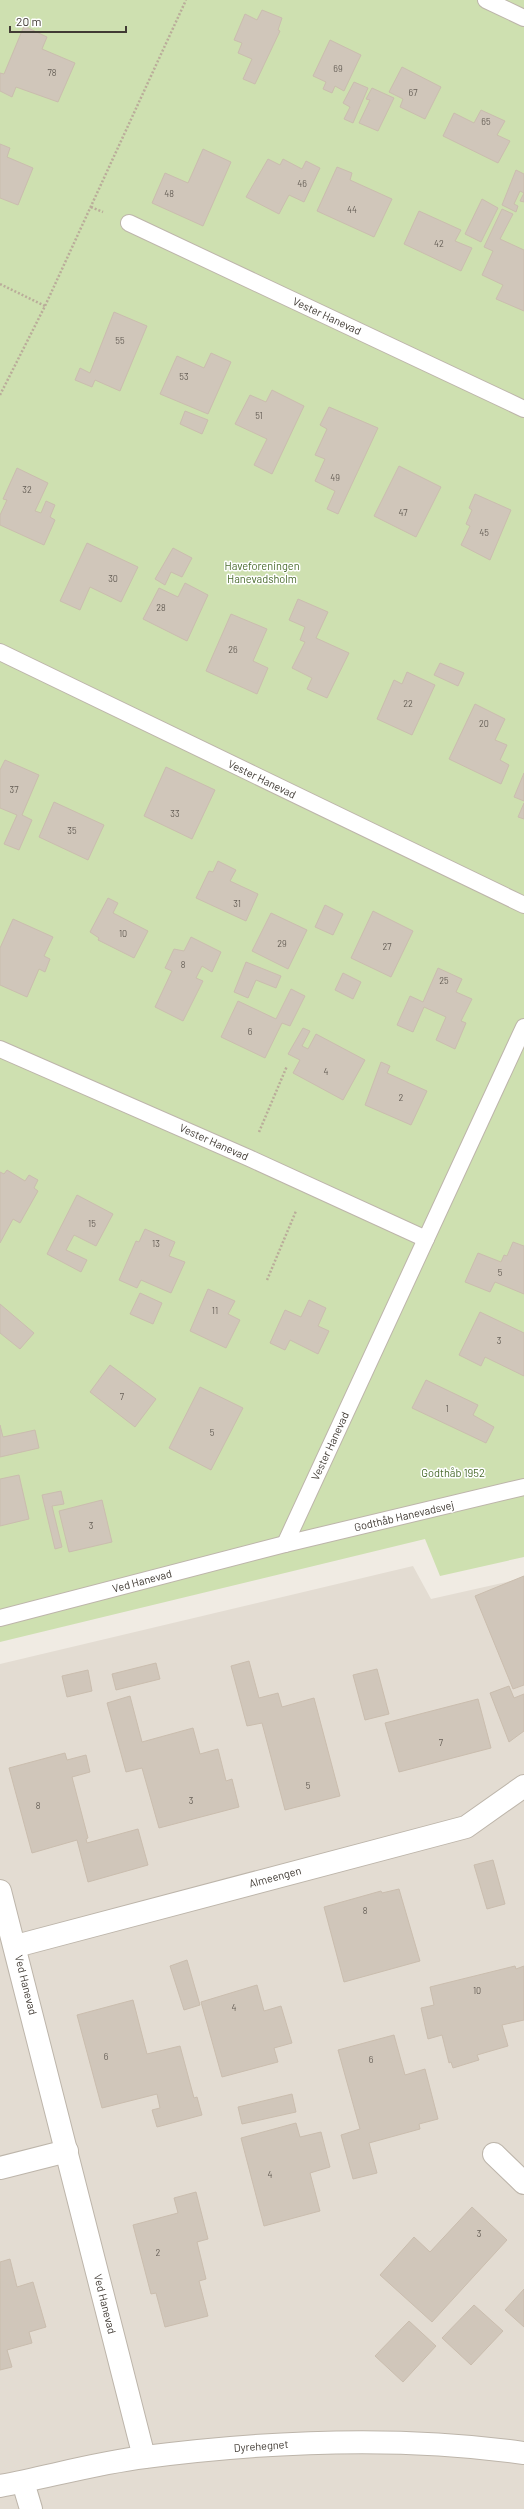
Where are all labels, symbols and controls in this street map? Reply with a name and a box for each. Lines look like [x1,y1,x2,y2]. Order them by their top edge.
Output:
scale bar [10,8,126,34]
text: 20 m [16,14,42,28]
house number: 69 [333,63,343,74]
house number: 78 [48,67,57,78]
house number: 67 [409,87,418,98]
house number: 65 [481,116,491,127]
house number: 46 [297,178,307,189]
house number: 48 [164,188,174,199]
house number: 44 [347,204,357,215]
house number: 42 [434,238,444,249]
street label: Vester Hanevad [291,294,363,337]
house number: 55 [115,335,125,346]
house number: 53 [179,371,189,382]
house number: 51 [255,410,263,421]
house number: 49 [330,472,340,483]
house number: 32 [22,484,32,495]
house number: 47 [399,507,408,518]
house number: 45 [479,527,489,538]
park label: Haveforeningen Hanevadsholm [224,559,300,585]
house number: 30 [108,573,118,584]
house number: 28 [156,602,166,613]
house number: 26 [228,644,238,655]
house number: 22 [403,698,413,709]
house number: 20 [479,718,489,729]
street label: Vester Hanevad [226,756,298,801]
house number: 37 [10,784,19,795]
house number: 33 [170,808,180,819]
house number: 35 [67,825,77,836]
house number: 31 [233,898,241,909]
house number: 10 [119,928,127,939]
house number: 29 [277,938,287,949]
house number: 27 [382,941,392,952]
house number: 8 [181,959,186,970]
house number: 25 [439,975,449,986]
house number: 6 [248,1026,253,1037]
house number: 4 [324,1066,329,1077]
house number: 2 [399,1092,404,1103]
street label: Vester Hanevad [178,1121,251,1163]
house number: 15 [88,1218,96,1229]
house number: 13 [152,1238,160,1249]
house number: 5 [498,1267,503,1278]
house number: 11 [212,1305,218,1316]
house number: 3 [497,1335,502,1346]
house number: 7 [120,1391,125,1402]
house number: 1 [445,1403,449,1414]
street label: Vester Hanevad [308,1410,351,1482]
house number: 5 [210,1427,215,1438]
park label: Godthåb 1952 [421,1466,485,1479]
street label: Godthåb Hanevadsvej [353,1498,455,1533]
house number: 3 [89,1520,94,1531]
street label: Ved Hanevad [111,1566,173,1595]
house number: 7 [439,1737,444,1748]
house number: 5 [306,1780,311,1791]
house number: 3 [189,1795,194,1806]
house number: 8 [36,1800,41,1811]
street label: Almeengen [247,1863,302,1890]
house number: 8 [363,1905,368,1916]
street label: Ved Hanevad [13,1954,40,2016]
house number: 10 [473,1985,481,1996]
house number: 4 [232,2002,237,2013]
house number: 6 [104,2051,109,2062]
house number: 6 [369,2054,374,2065]
house number: 4 [268,2169,273,2180]
house number: 3 [477,2228,482,2239]
house number: 2 [156,2247,161,2258]
street label: Ved Hanevad [92,2273,119,2335]
street label: Dyrehegnet [233,2437,289,2454]

